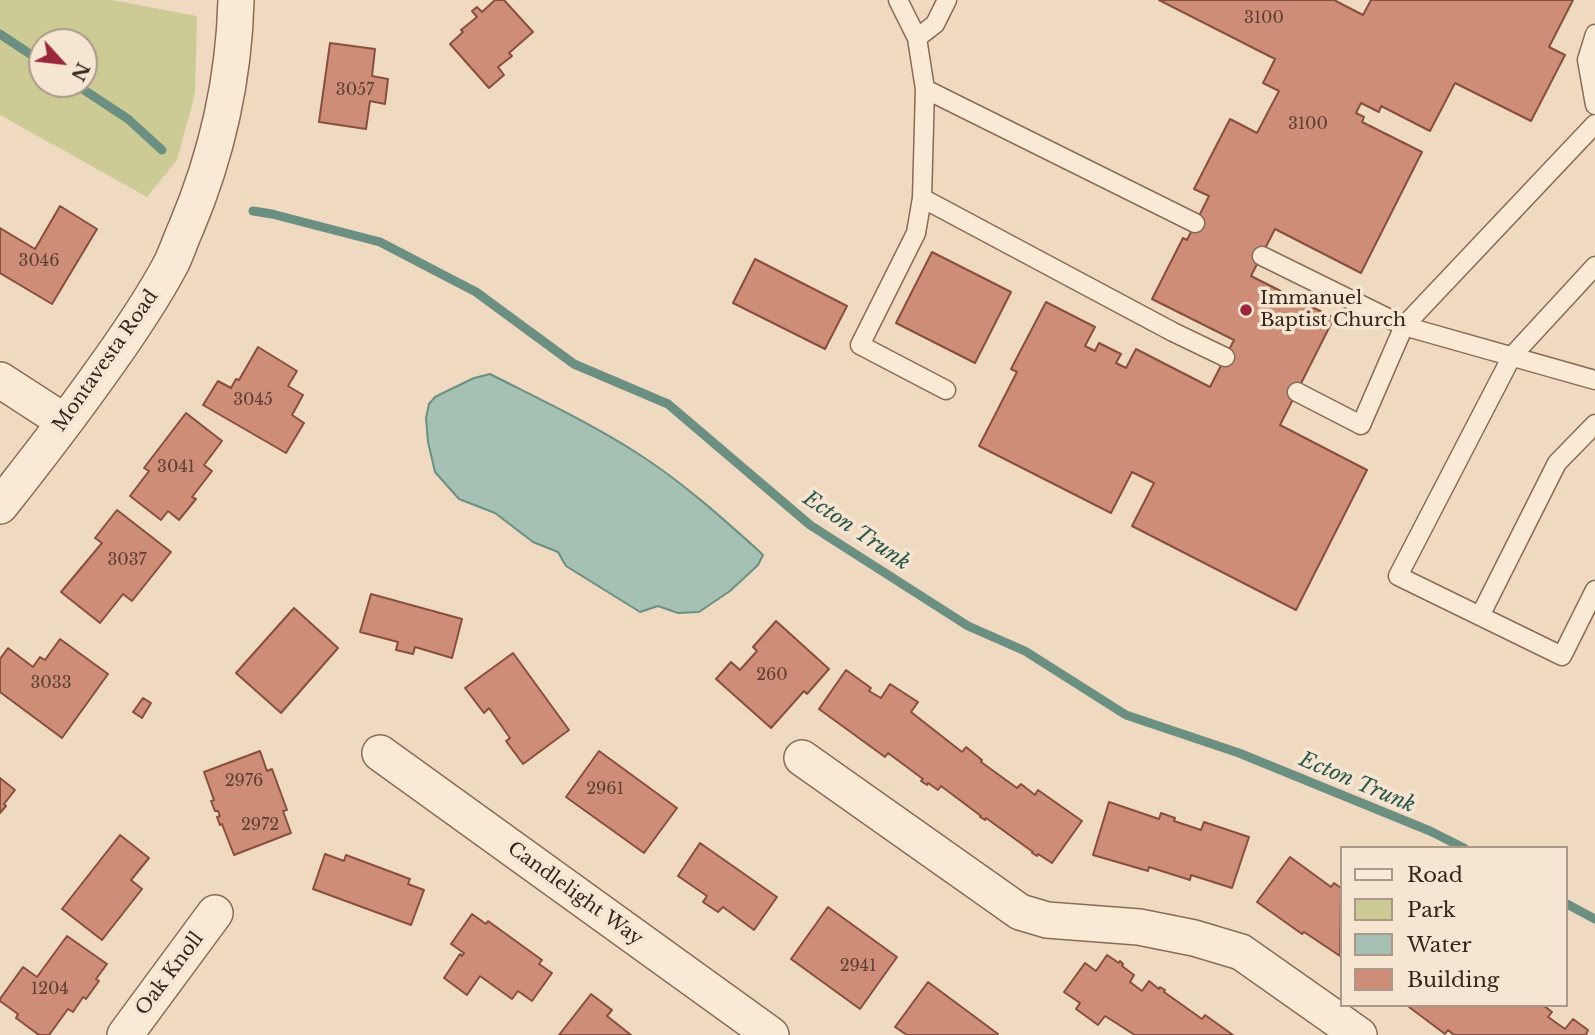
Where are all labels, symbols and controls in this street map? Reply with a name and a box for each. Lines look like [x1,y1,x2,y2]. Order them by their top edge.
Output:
house number: 3100 [1244,8,1284,28]
north arrow [28,28,98,98]
text: N [66,59,95,85]
house number: 3057 [336,80,374,100]
house number: 3100 [1288,114,1328,134]
house number: 3046 [19,251,59,271]
street label: Montavesta Road [49,286,163,436]
place label: Immanuel Baptist Church [1260,288,1406,332]
marker: Immanuel Baptist Church [1238,302,1254,318]
house number: 3045 [233,390,273,410]
house number: 3041 [157,457,195,477]
water label: Ecton Trunk [798,486,914,576]
house number: 3037 [107,550,147,570]
house number: 260 [756,665,788,685]
house number: 3033 [31,673,71,693]
water label: Ecton Trunk [1295,747,1419,819]
house number: 2976 [225,771,263,791]
house number: 2961 [586,779,624,799]
house number: 2972 [241,815,279,835]
street label: Candlelight Way [503,837,647,951]
legend [1340,846,1567,1007]
text: Road [1407,862,1463,888]
text: Park [1407,897,1456,923]
street label: Oak Knoll [131,928,209,1020]
text: Water [1407,932,1471,958]
house number: 2941 [840,956,876,976]
text: Building [1407,967,1499,993]
house number: 1204 [31,979,69,999]

